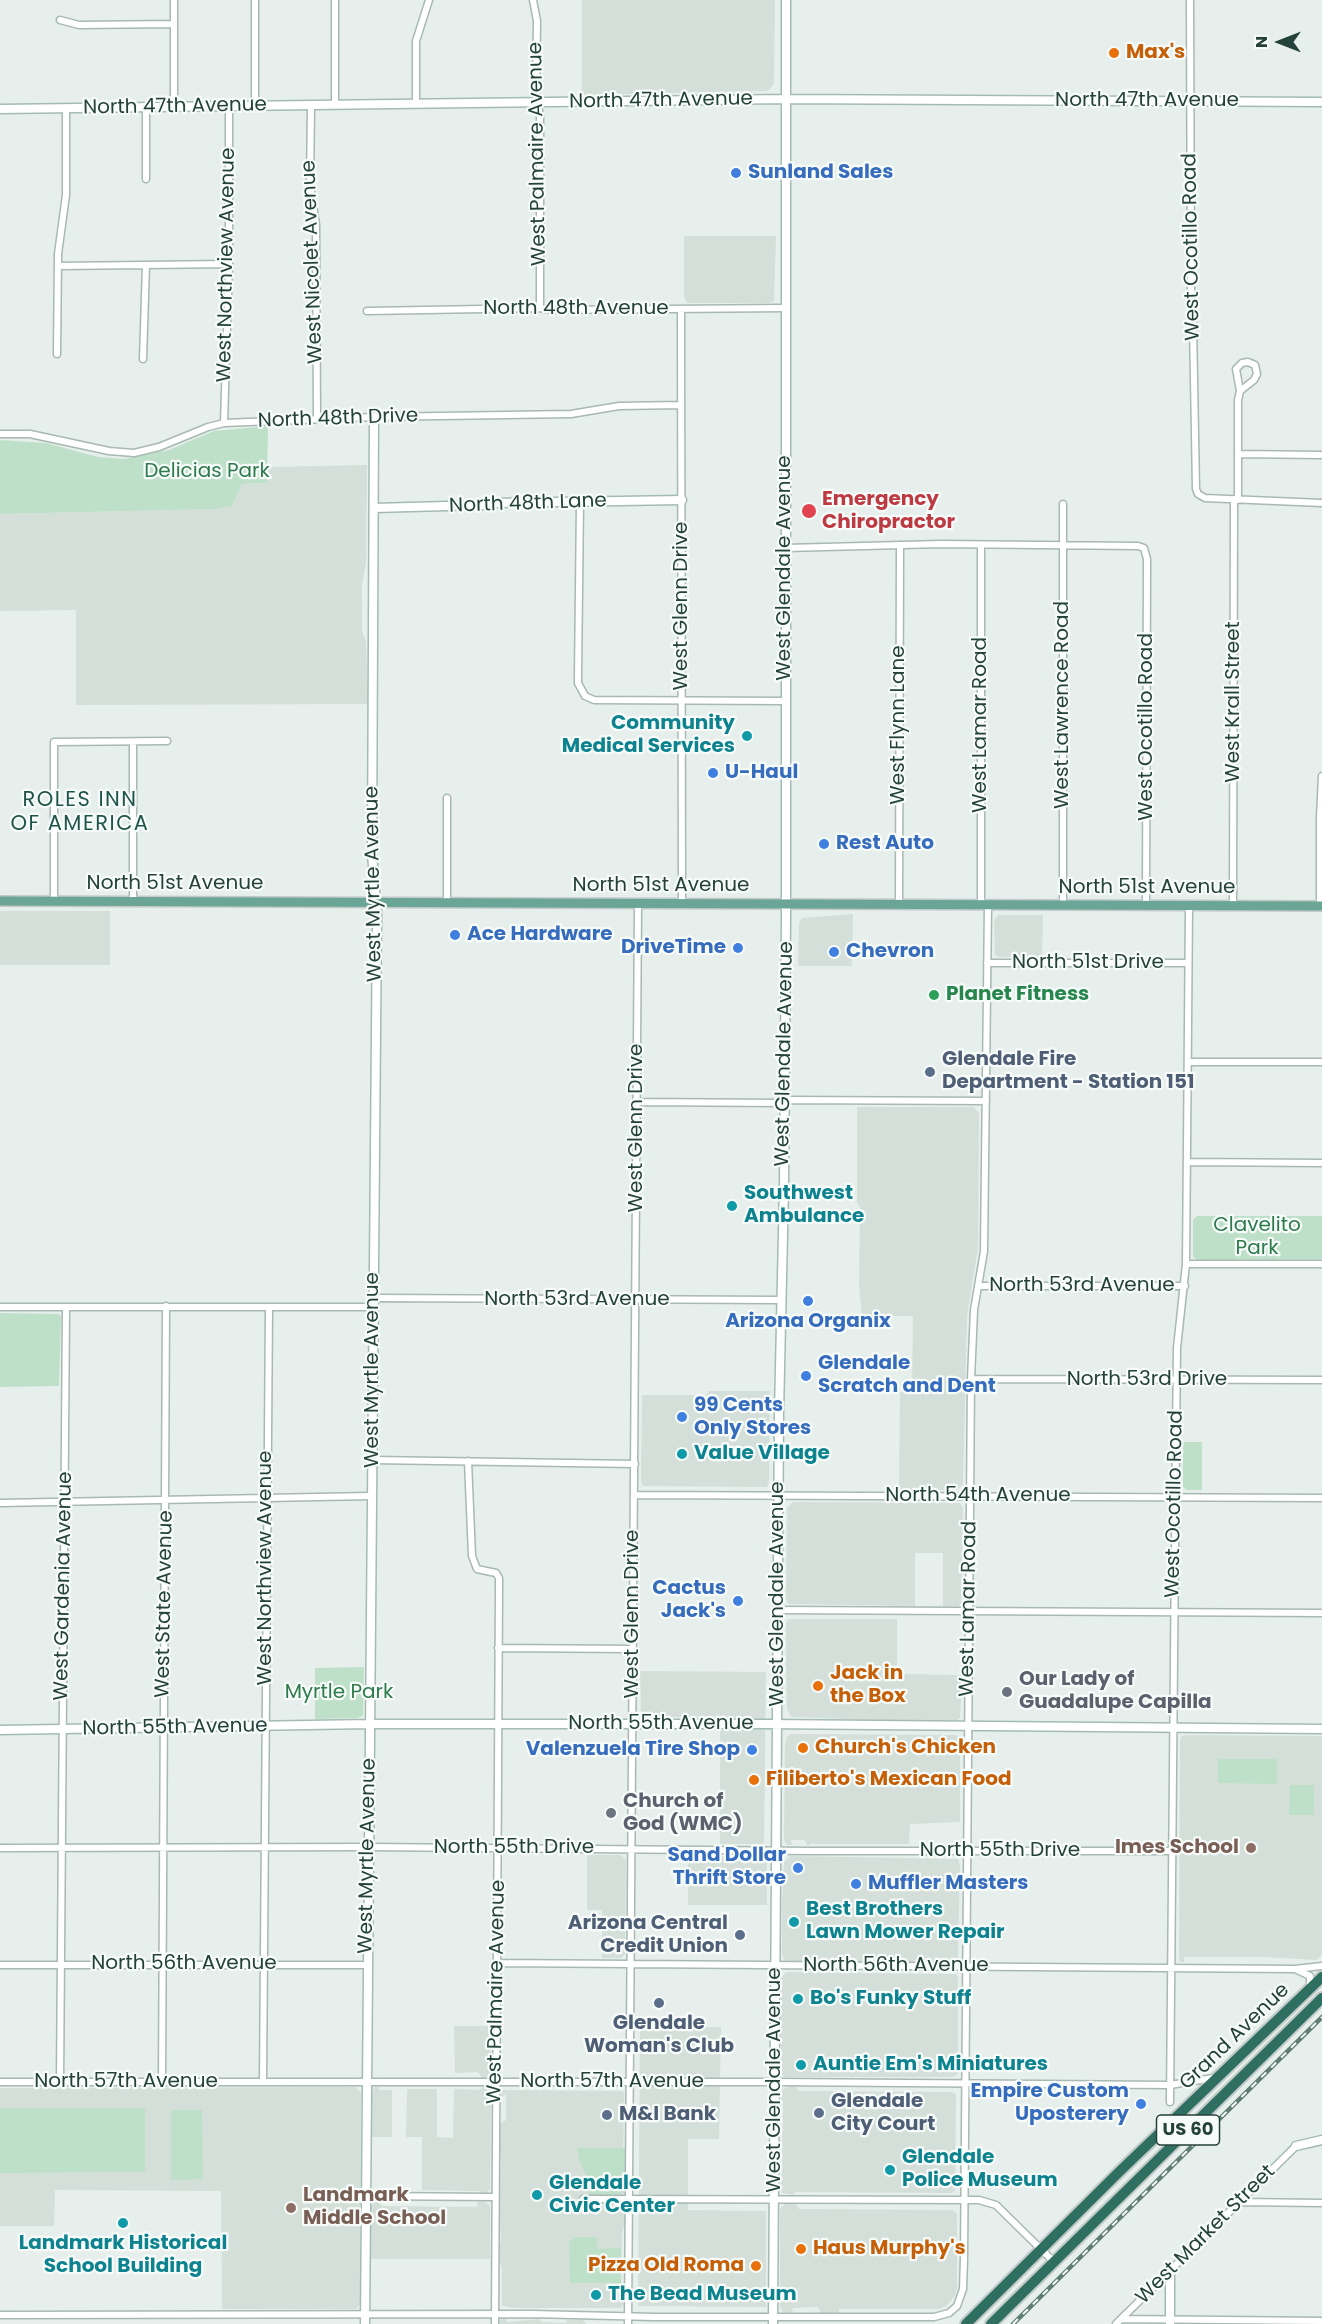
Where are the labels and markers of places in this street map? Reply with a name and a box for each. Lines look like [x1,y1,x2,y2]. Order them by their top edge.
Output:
place label: Max's [1126,41,1185,65]
marker: Max's [1107,46,1121,60]
place label: Sunland Sales [748,161,893,185]
marker: Sunland Sales [729,166,743,180]
place label: Emergency Chiropractor [822,488,955,535]
marker: Emergency Chiropractor [800,502,818,520]
place label: Community Medical Services [562,712,735,759]
marker: Community Medical Services [740,729,754,743]
place label: U-Haul [725,761,798,785]
marker: U-Haul [706,766,720,780]
place label: Rest Auto [836,832,934,856]
marker: Rest Auto [817,837,831,851]
place label: Ace Hardware [467,923,613,947]
marker: Ace Hardware [448,928,462,942]
place label: DriveTime [621,936,726,960]
place label: Chevron [846,940,934,964]
marker: DriveTime [731,941,745,955]
marker: Chevron [827,945,841,959]
place label: Planet Fitness [946,983,1089,1007]
marker: Planet Fitness [927,988,941,1002]
place label: Glendale Fire Department - Station 151 [942,1048,1194,1095]
marker: Glendale Fire Department - Station 151 [923,1065,937,1079]
place label: Southwest Ambulance [744,1182,864,1229]
marker: Southwest Ambulance [725,1199,739,1213]
marker: Arizona Organix [801,1294,815,1308]
place label: Arizona Organix [725,1310,891,1334]
place label: Glendale Scratch and Dent [818,1352,996,1399]
marker: Glendale Scratch and Dent [799,1369,813,1383]
place label: 99 Cents Only Stores [694,1394,811,1441]
marker: 99 Cents Only Stores [675,1410,689,1424]
place label: Value Village [694,1442,830,1466]
marker: Value Village [675,1447,689,1461]
place label: Cactus Jack's [652,1577,726,1624]
marker: Cactus Jack's [731,1594,745,1608]
place label: Jack in the Box [830,1662,906,1709]
place label: Our Lady of Guadalupe Capilla [1019,1668,1212,1715]
marker: Jack in the Box [811,1679,825,1693]
marker: Our Lady of Guadalupe Capilla [1000,1685,1014,1699]
place label: Church's Chicken [815,1736,996,1760]
place label: Valenzuela Tire Shop [526,1738,740,1762]
marker: Church's Chicken [796,1741,810,1755]
marker: Valenzuela Tire Shop [745,1743,759,1757]
place label: Filiberto's Mexican Food [766,1768,1012,1792]
marker: Filiberto's Mexican Food [747,1773,761,1787]
place label: Church of God (WMC) [623,1790,743,1837]
marker: Church of God (WMC) [604,1806,618,1820]
place label: Imes School [1115,1836,1239,1860]
marker: Imes School [1244,1841,1258,1855]
place label: Sand Dollar Thrift Store [668,1844,786,1891]
marker: Sand Dollar Thrift Store [791,1861,805,1875]
place label: Muffler Masters [868,1872,1029,1896]
marker: Muffler Masters [849,1877,863,1891]
place label: Best Brothers Lawn Mower Repair [806,1898,1005,1945]
place label: Arizona Central Credit Union [568,1912,728,1959]
marker: Best Brothers Lawn Mower Repair [787,1915,801,1929]
marker: Arizona Central Credit Union [733,1928,747,1942]
place label: Bo's Funky Stuff [810,1987,971,2011]
marker: Bo's Funky Stuff [791,1992,805,2006]
marker: Glendale Woman's Club [652,1996,666,2010]
place label: Glendale Woman's Club [584,2012,734,2059]
place label: Auntie Em's Miniatures [813,2053,1048,2077]
marker: Auntie Em's Miniatures [794,2058,808,2072]
place label: Empire Custom Uposterery [970,2080,1129,2127]
place label: Glendale City Court [831,2090,935,2137]
marker: Empire Custom Uposterery [1134,2097,1148,2111]
place label: M&I Bank [619,2103,716,2127]
marker: Glendale City Court [812,2106,826,2120]
marker: M&I Bank [600,2108,614,2122]
place label: Glendale Police Museum [902,2146,1058,2193]
marker: Glendale Police Museum [883,2163,897,2177]
place label: Glendale Civic Center [549,2172,675,2219]
place label: Landmark Middle School [303,2184,446,2231]
marker: Glendale Civic Center [530,2188,544,2202]
marker: Landmark Middle School [284,2201,298,2215]
marker: Landmark Historical School Building [116,2216,130,2230]
place label: Landmark Historical School Building [19,2232,227,2279]
place label: Haus Murphy's [813,2237,966,2261]
marker: Haus Murphy's [794,2242,808,2256]
place label: Pizza Old Roma [588,2254,744,2278]
marker: Pizza Old Roma [749,2259,763,2273]
place label: The Bead Museum [608,2283,797,2307]
marker: The Bead Museum [589,2288,603,2302]

